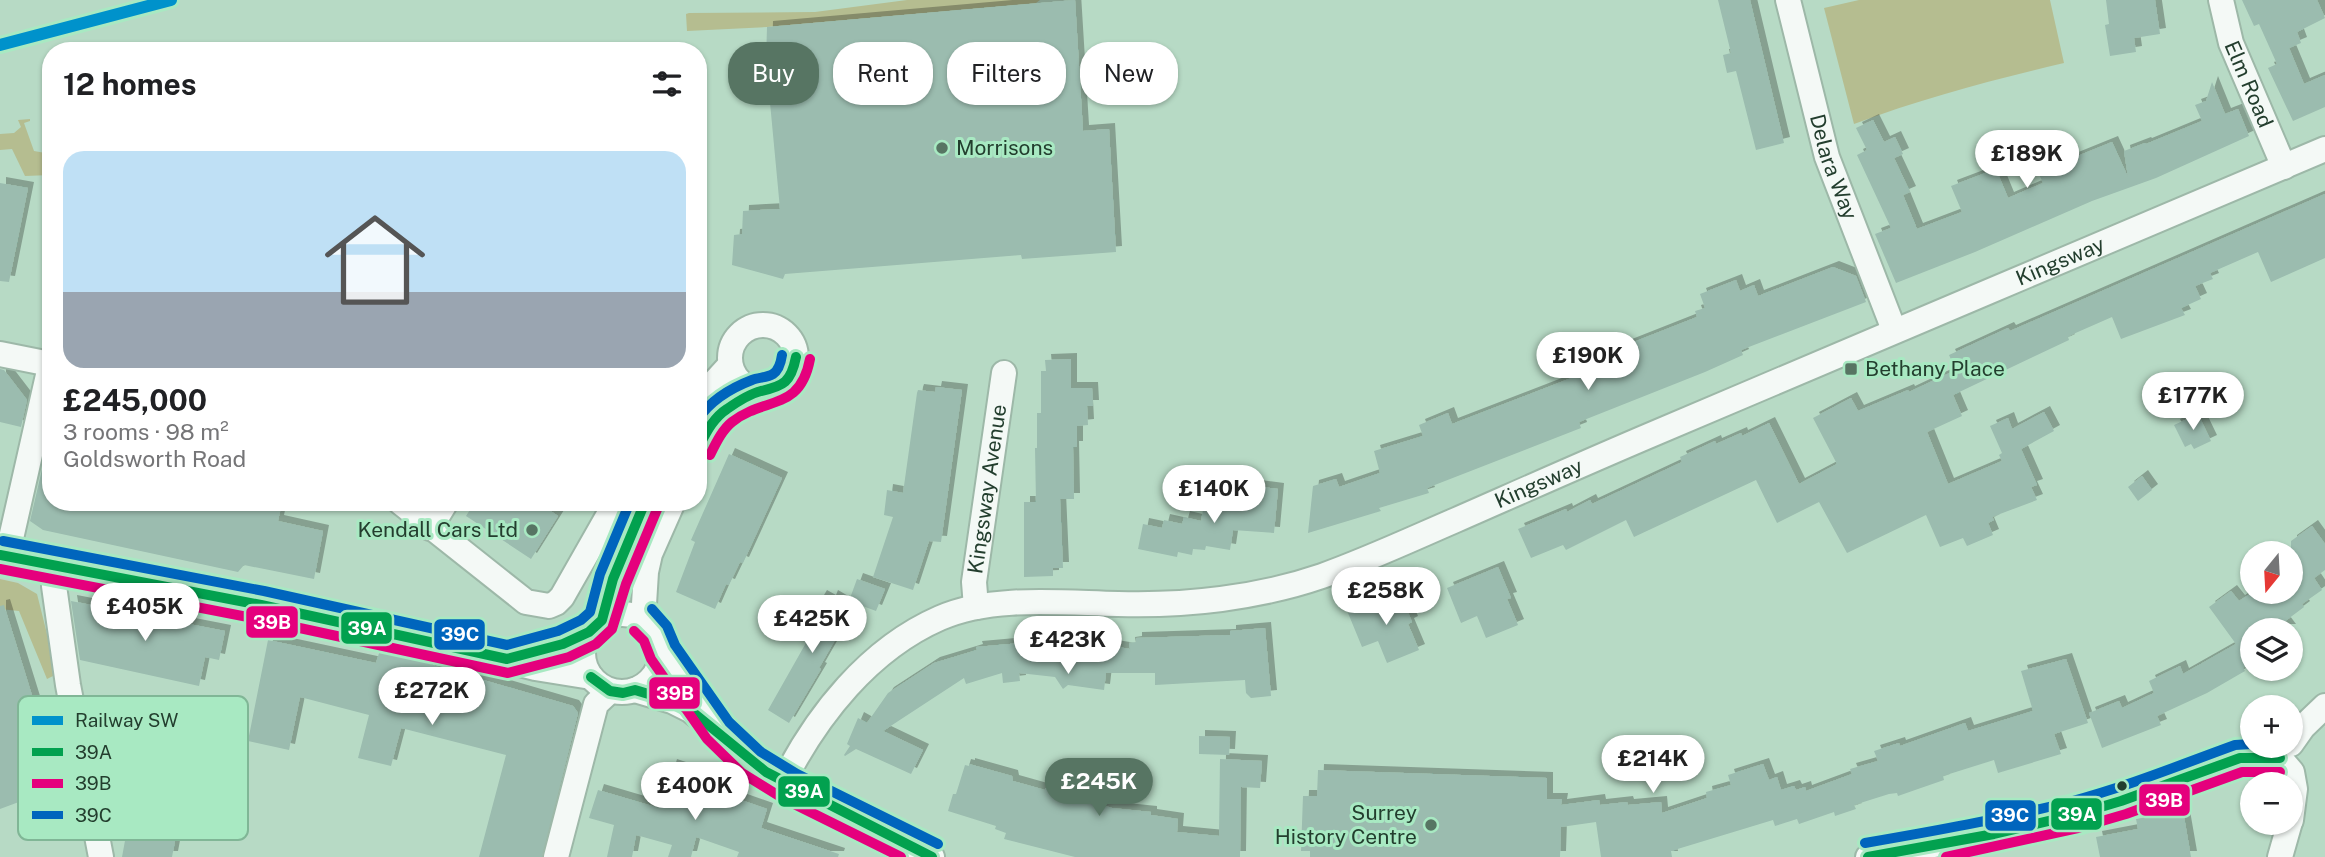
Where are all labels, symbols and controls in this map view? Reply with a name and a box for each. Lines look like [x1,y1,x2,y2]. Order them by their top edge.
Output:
street label: Elm Road [2219,37,2279,131]
chip: Buy [728,42,819,105]
chip: Rent [833,42,933,105]
chip: Filters [947,42,1066,105]
chip: New [1080,42,1178,105]
icon: filters [648,65,686,103]
text: 12 homes [63,66,197,102]
street label: Delara Way [1805,111,1863,223]
pin: £189K [1978,130,2076,190]
place label: Morrisons [956,135,1053,160]
text: £189K [1991,139,2063,166]
marker: Morrisons [934,140,950,156]
icon: home [312,197,438,323]
street label: Kingsway [2012,231,2108,291]
pin: £190K [1539,332,1637,392]
text: £190K [1552,341,1624,368]
place label: Bethany Place [1865,356,2005,381]
marker: Bethany Place [1843,361,1859,377]
pin: £177K [2144,372,2242,432]
text: £177K [2158,381,2228,408]
text: £245,000 [63,382,207,418]
street label: Kingsway Avenue [962,403,1011,575]
text: 3 rooms · 98 m² [63,418,229,445]
text: Goldsworth Road [63,445,246,472]
street label: Kingsway [1491,453,1586,513]
pin: £140K [1165,466,1263,525]
text: £140K [1178,474,1250,501]
place label: Kendall Cars Ltd [357,517,518,542]
marker: Kendall Cars Ltd [524,522,540,538]
north arrow [2240,541,2303,604]
map controls [2240,541,2303,835]
pin: £258K [1337,568,1435,627]
text: £258K [1348,576,1424,603]
pin: £405K [96,584,194,643]
text: £405K [107,592,183,619]
pin: £425K [763,596,861,655]
text: £425K [774,604,850,631]
line badge: 39B [245,605,299,639]
text: 39B [253,611,291,633]
line badge: 39A [340,611,393,645]
pin: £423K [1019,616,1117,676]
text: 39A [348,617,387,639]
line badge: 39C [433,618,486,651]
button: layers [2240,618,2303,681]
text: 39C [441,623,479,645]
text: £423K [1030,625,1106,652]
pin: £272K [383,668,481,727]
text: £272K [394,676,470,703]
line badge: 39B [648,676,701,710]
text: 39B [656,682,694,704]
button: + [2240,695,2303,758]
legend [18,696,248,840]
text: Railway SW [75,709,178,731]
pin: £214K [1604,736,1702,795]
text: 39A [75,741,112,763]
text: £214K [1618,744,1688,771]
pin: £245K [1050,758,1148,818]
pin: £400K [646,762,744,822]
text: £245K [1061,767,1137,794]
text: £400K [657,771,733,798]
text: 39B [75,772,111,794]
button: − [2240,772,2303,835]
line badge: 39A [777,775,831,808]
unlabelled marker [2115,779,2129,793]
text: 39A [785,780,824,802]
line badge: 39B [2138,783,2191,817]
text: 39B [2145,789,2183,811]
line badge: 39A [2050,797,2103,831]
line badge: 39C [1984,799,2037,832]
place label: Surrey History Centre [1275,800,1417,849]
text: 39A [2058,803,2097,825]
text: 39C [75,804,112,826]
text: 39C [1991,804,2029,826]
marker: Surrey History Centre [1423,817,1439,833]

